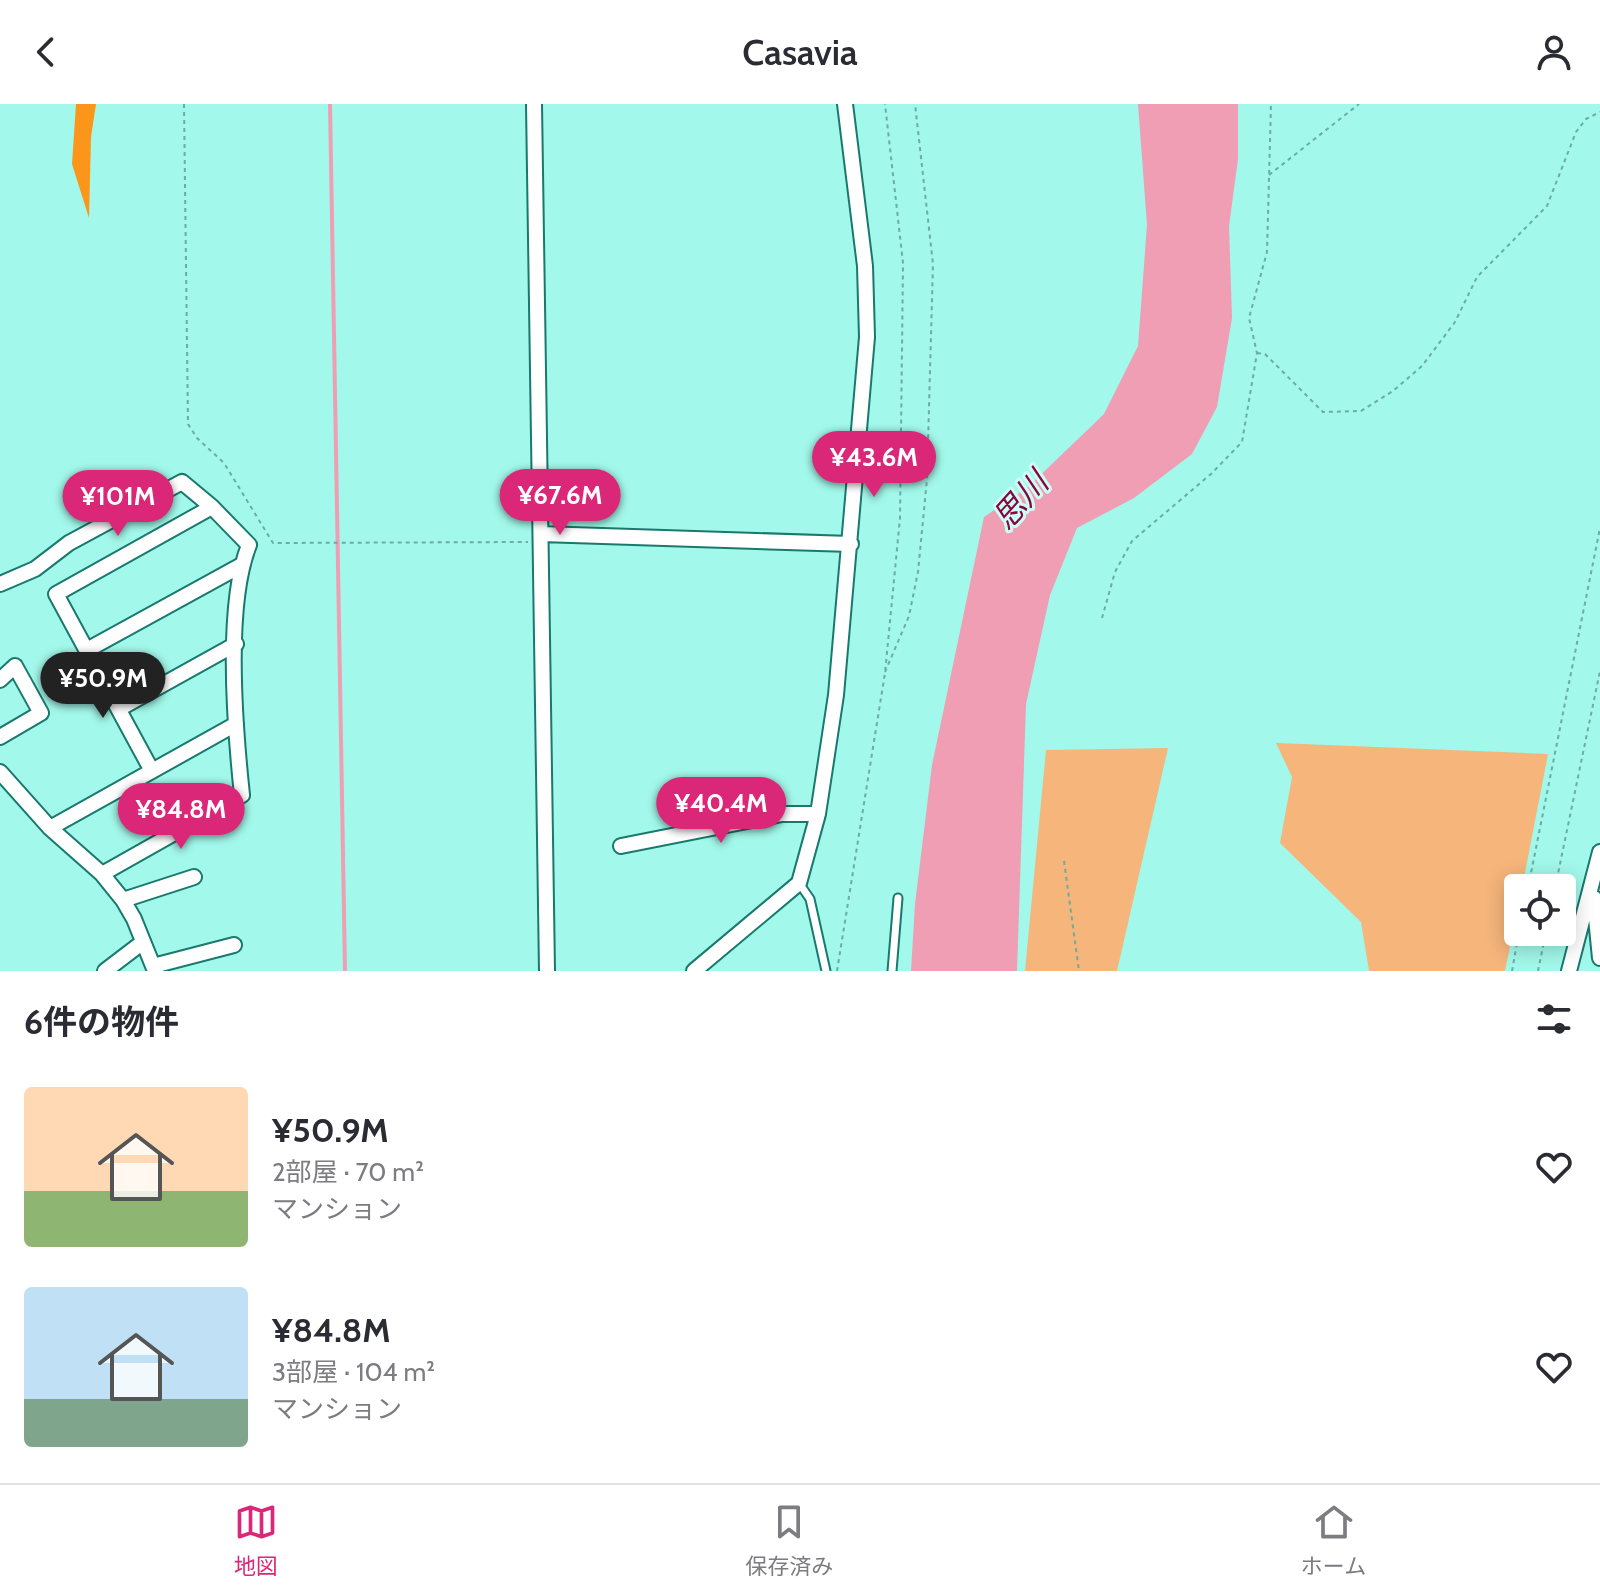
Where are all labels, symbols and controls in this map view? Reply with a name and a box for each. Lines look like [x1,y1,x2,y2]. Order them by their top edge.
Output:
icon: back [24,30,68,74]
text: Casavia [742,30,858,74]
icon: person [1532,30,1576,74]
pin: ¥43.6M [809,431,939,499]
text: ¥43.6M [830,441,918,473]
water label: 思川 [984,461,1058,537]
pin: ¥67.6M [495,469,625,537]
pin: ¥101M [62,470,174,538]
text: ¥67.6M [518,479,602,511]
text: ¥101M [81,480,155,512]
pin: ¥50.9M [38,652,168,720]
text: ¥50.9M [58,662,148,694]
pin: ¥40.4M [656,777,786,845]
pin: ¥84.8M [116,783,246,851]
text: ¥40.4M [674,787,768,819]
text: ¥84.8M [136,793,226,825]
map controls [1504,874,1576,946]
button: locate [1504,874,1576,946]
icon: filters [1532,997,1576,1041]
text: 6件の物件 [24,1001,179,1043]
text: ¥50.9M [272,1109,389,1151]
icon: home [88,1119,184,1215]
icon: heart [1532,1145,1576,1189]
text: 2部屋 · 70 m² [272,1156,424,1188]
text: マンション [272,1193,402,1225]
text: ¥84.8M [272,1309,391,1351]
icon: home [88,1319,184,1415]
icon: heart [1532,1345,1576,1389]
text: 3部屋 · 104 m² [272,1356,435,1388]
text: マンション [272,1393,402,1425]
tab: 地図 [234,1500,278,1580]
tab: 保存済み [745,1500,833,1580]
tab: ホーム [1301,1500,1366,1580]

